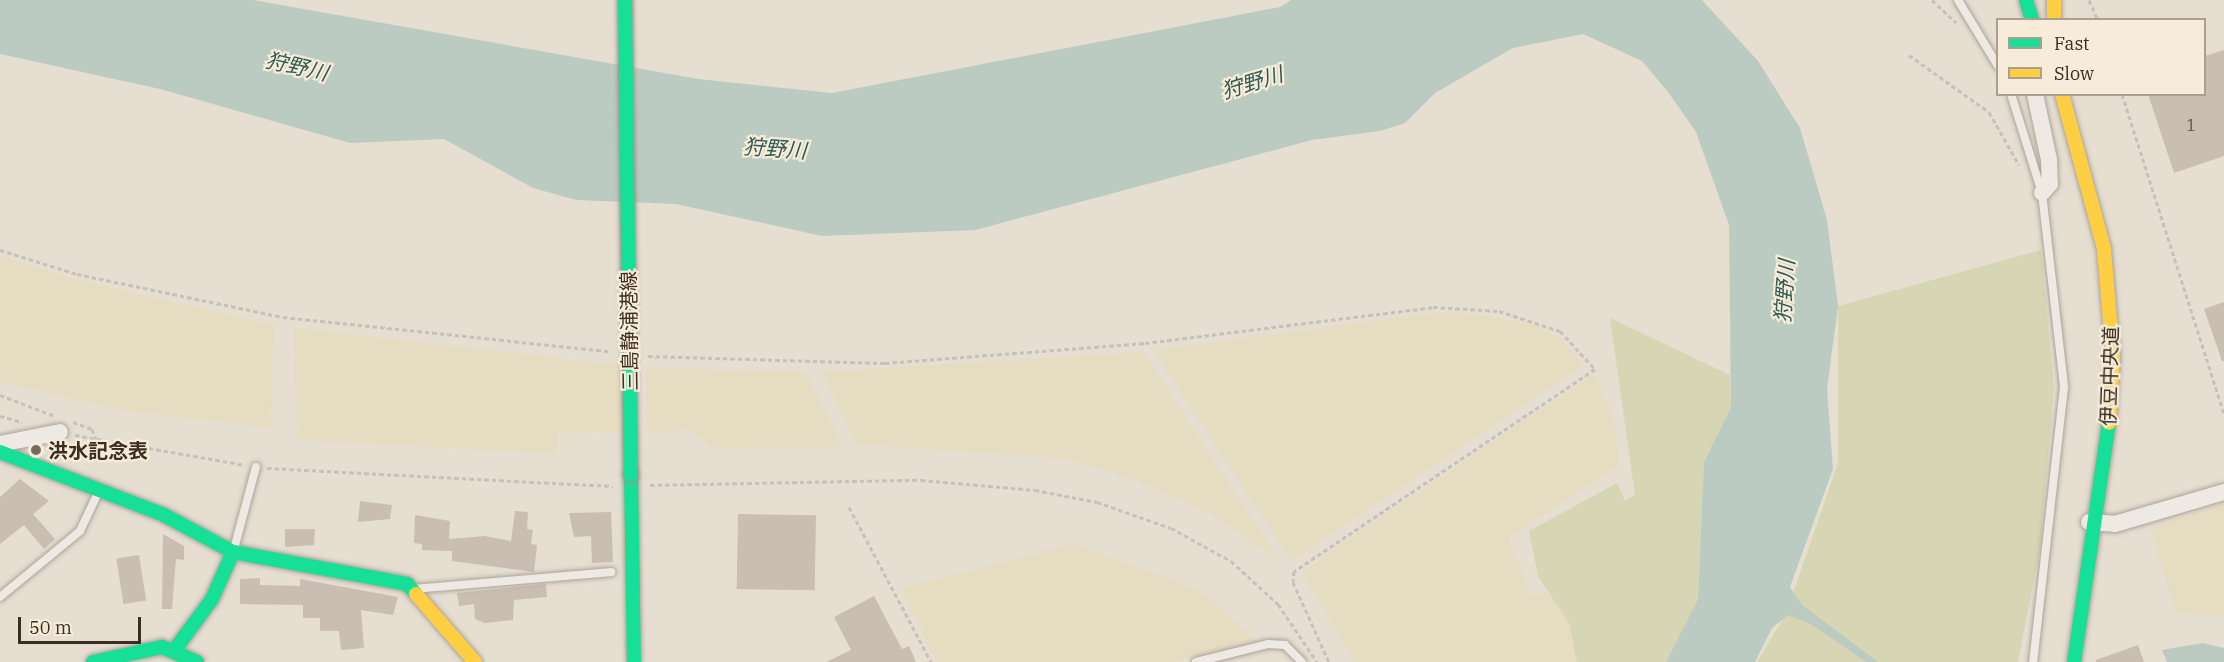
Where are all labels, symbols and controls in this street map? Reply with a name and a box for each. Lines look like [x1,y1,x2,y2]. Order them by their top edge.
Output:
legend [1996,18,2206,96]
text: Fast [2054,32,2089,55]
water label: 狩野川 [263,47,331,85]
water label: 狩野川 [1218,61,1286,103]
text: Slow [2054,62,2094,85]
house number: 1 [2186,115,2196,135]
water label: 狩野川 [743,133,807,163]
water label: 狩野川 [1769,259,1799,323]
street label: 三島静浦港線 [616,271,642,391]
street label: 伊豆中央道 [2095,326,2123,426]
place label: 洪水記念表 [48,438,148,462]
marker: 洪水記念表 [29,443,43,457]
scale bar [21,605,144,643]
text: 50 m [29,616,72,639]

